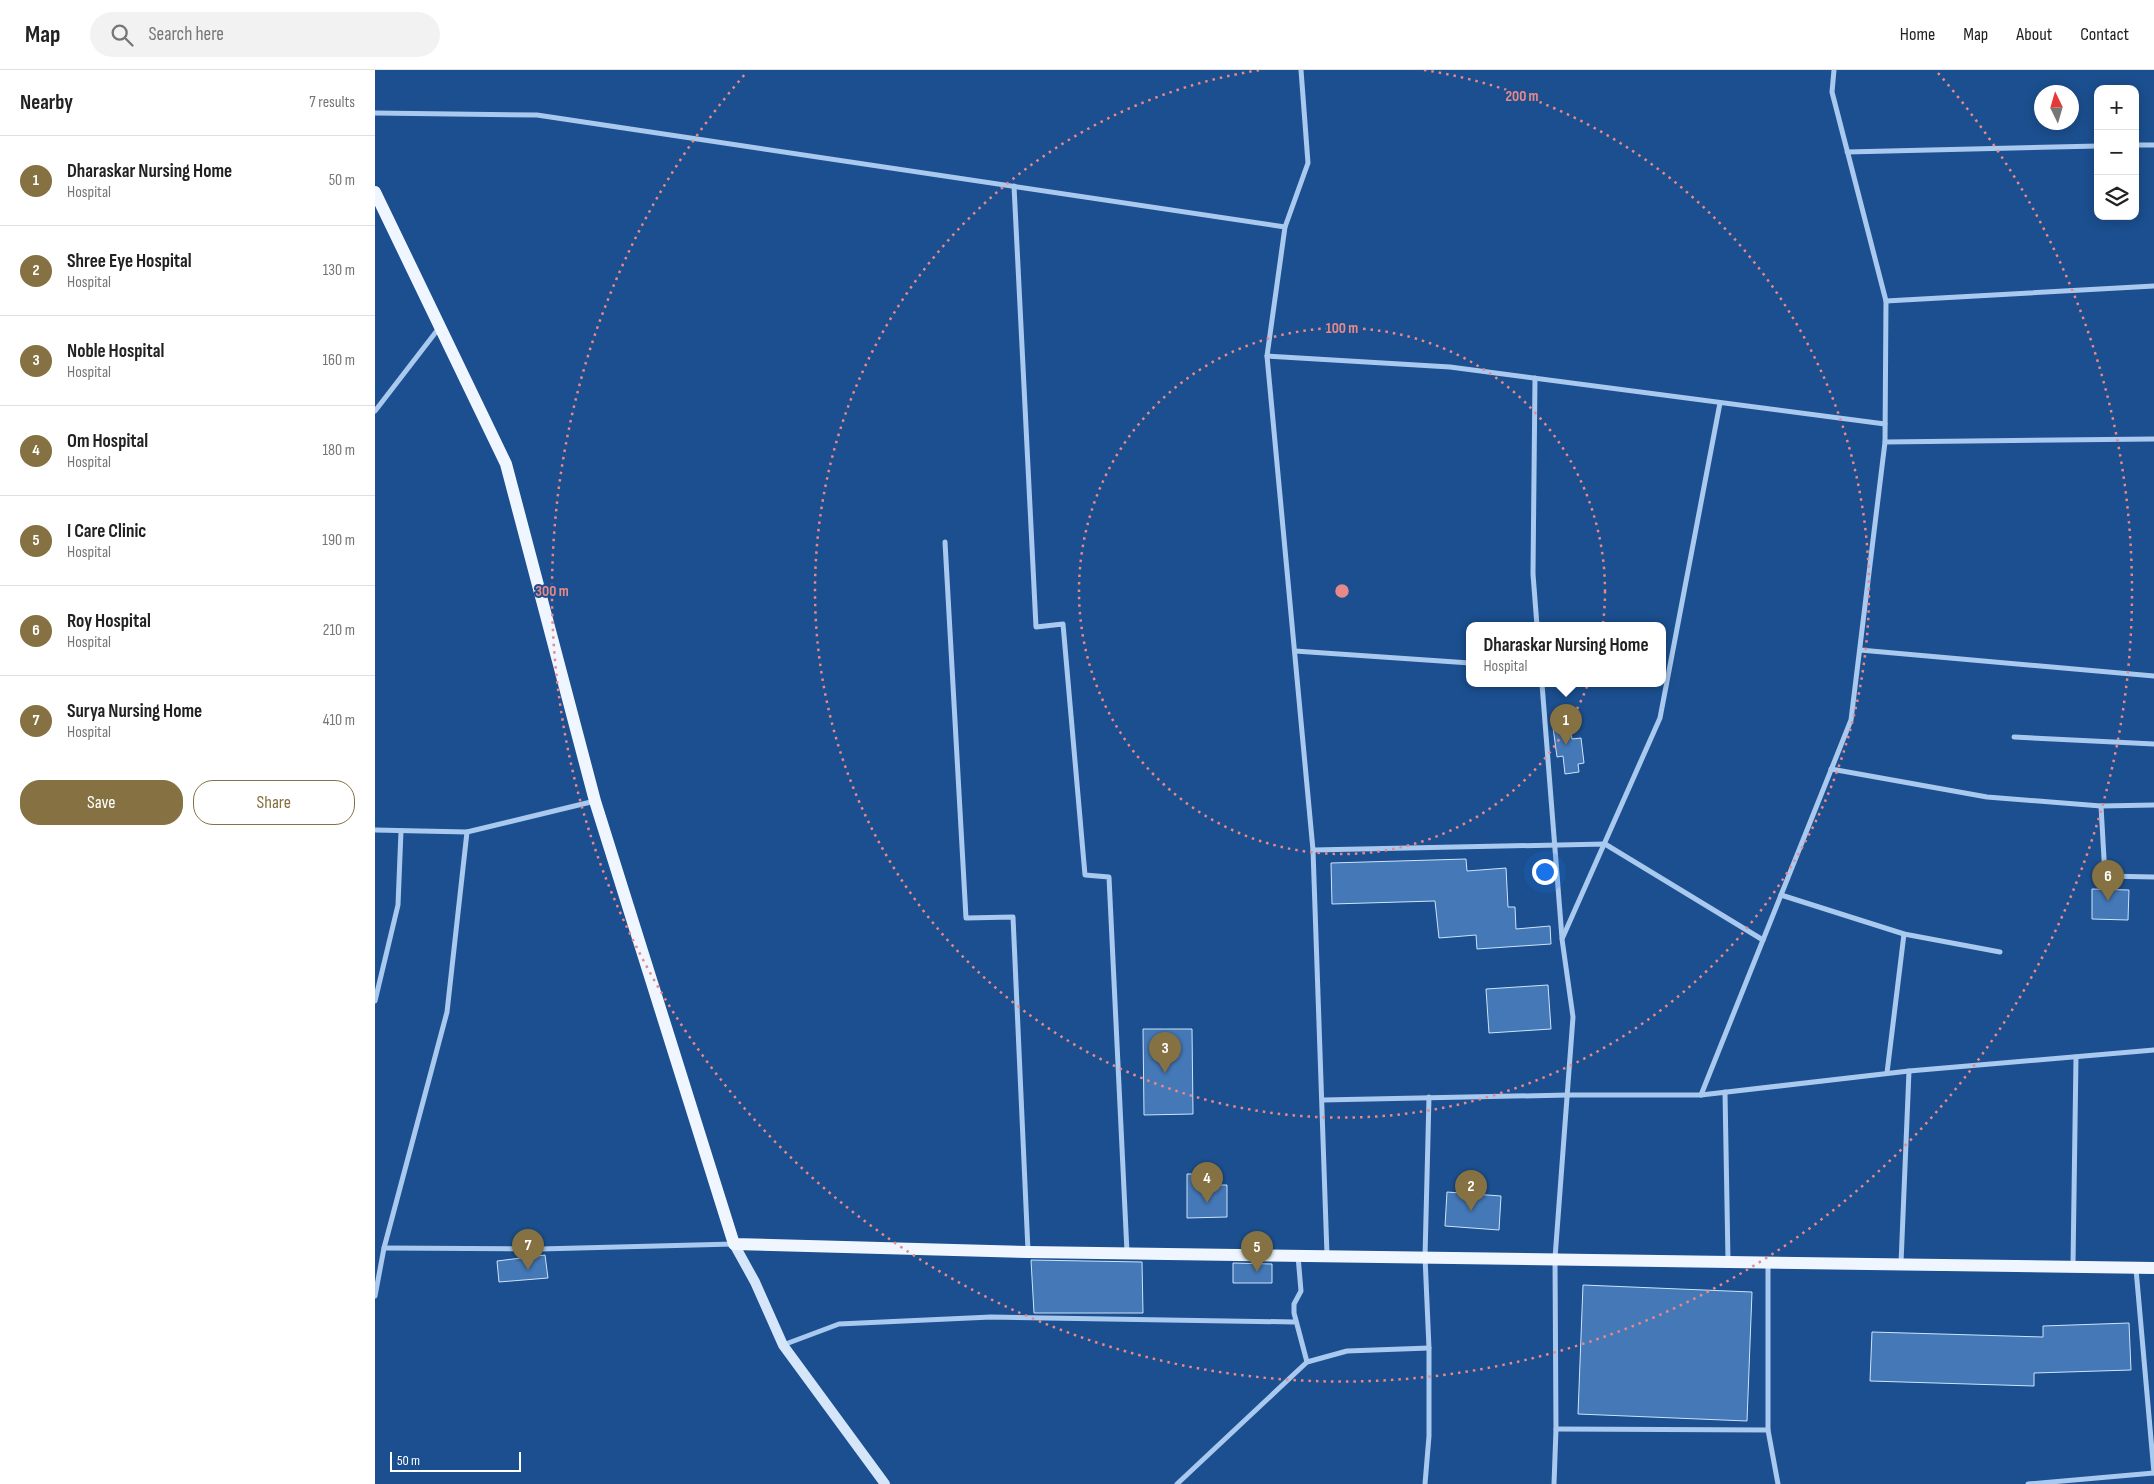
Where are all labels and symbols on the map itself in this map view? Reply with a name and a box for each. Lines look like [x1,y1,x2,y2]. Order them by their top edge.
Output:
north arrow [2034,85,2079,130]
text: 200 m [1505,87,1539,106]
text: 100 m [1326,319,1358,338]
text: 300 m [535,582,569,601]
centre of rings [1333,582,1351,600]
pin: 1 [1550,704,1582,745]
your location [1532,859,1558,885]
pin: 6 [2092,860,2124,901]
pin: 3 [1149,1032,1181,1073]
pin: 4 [1191,1162,1223,1203]
pin: 2 [1455,1170,1487,1211]
pin: 7 [512,1229,544,1270]
pin: 5 [1241,1231,1273,1272]
scale bar [390,1449,521,1472]

